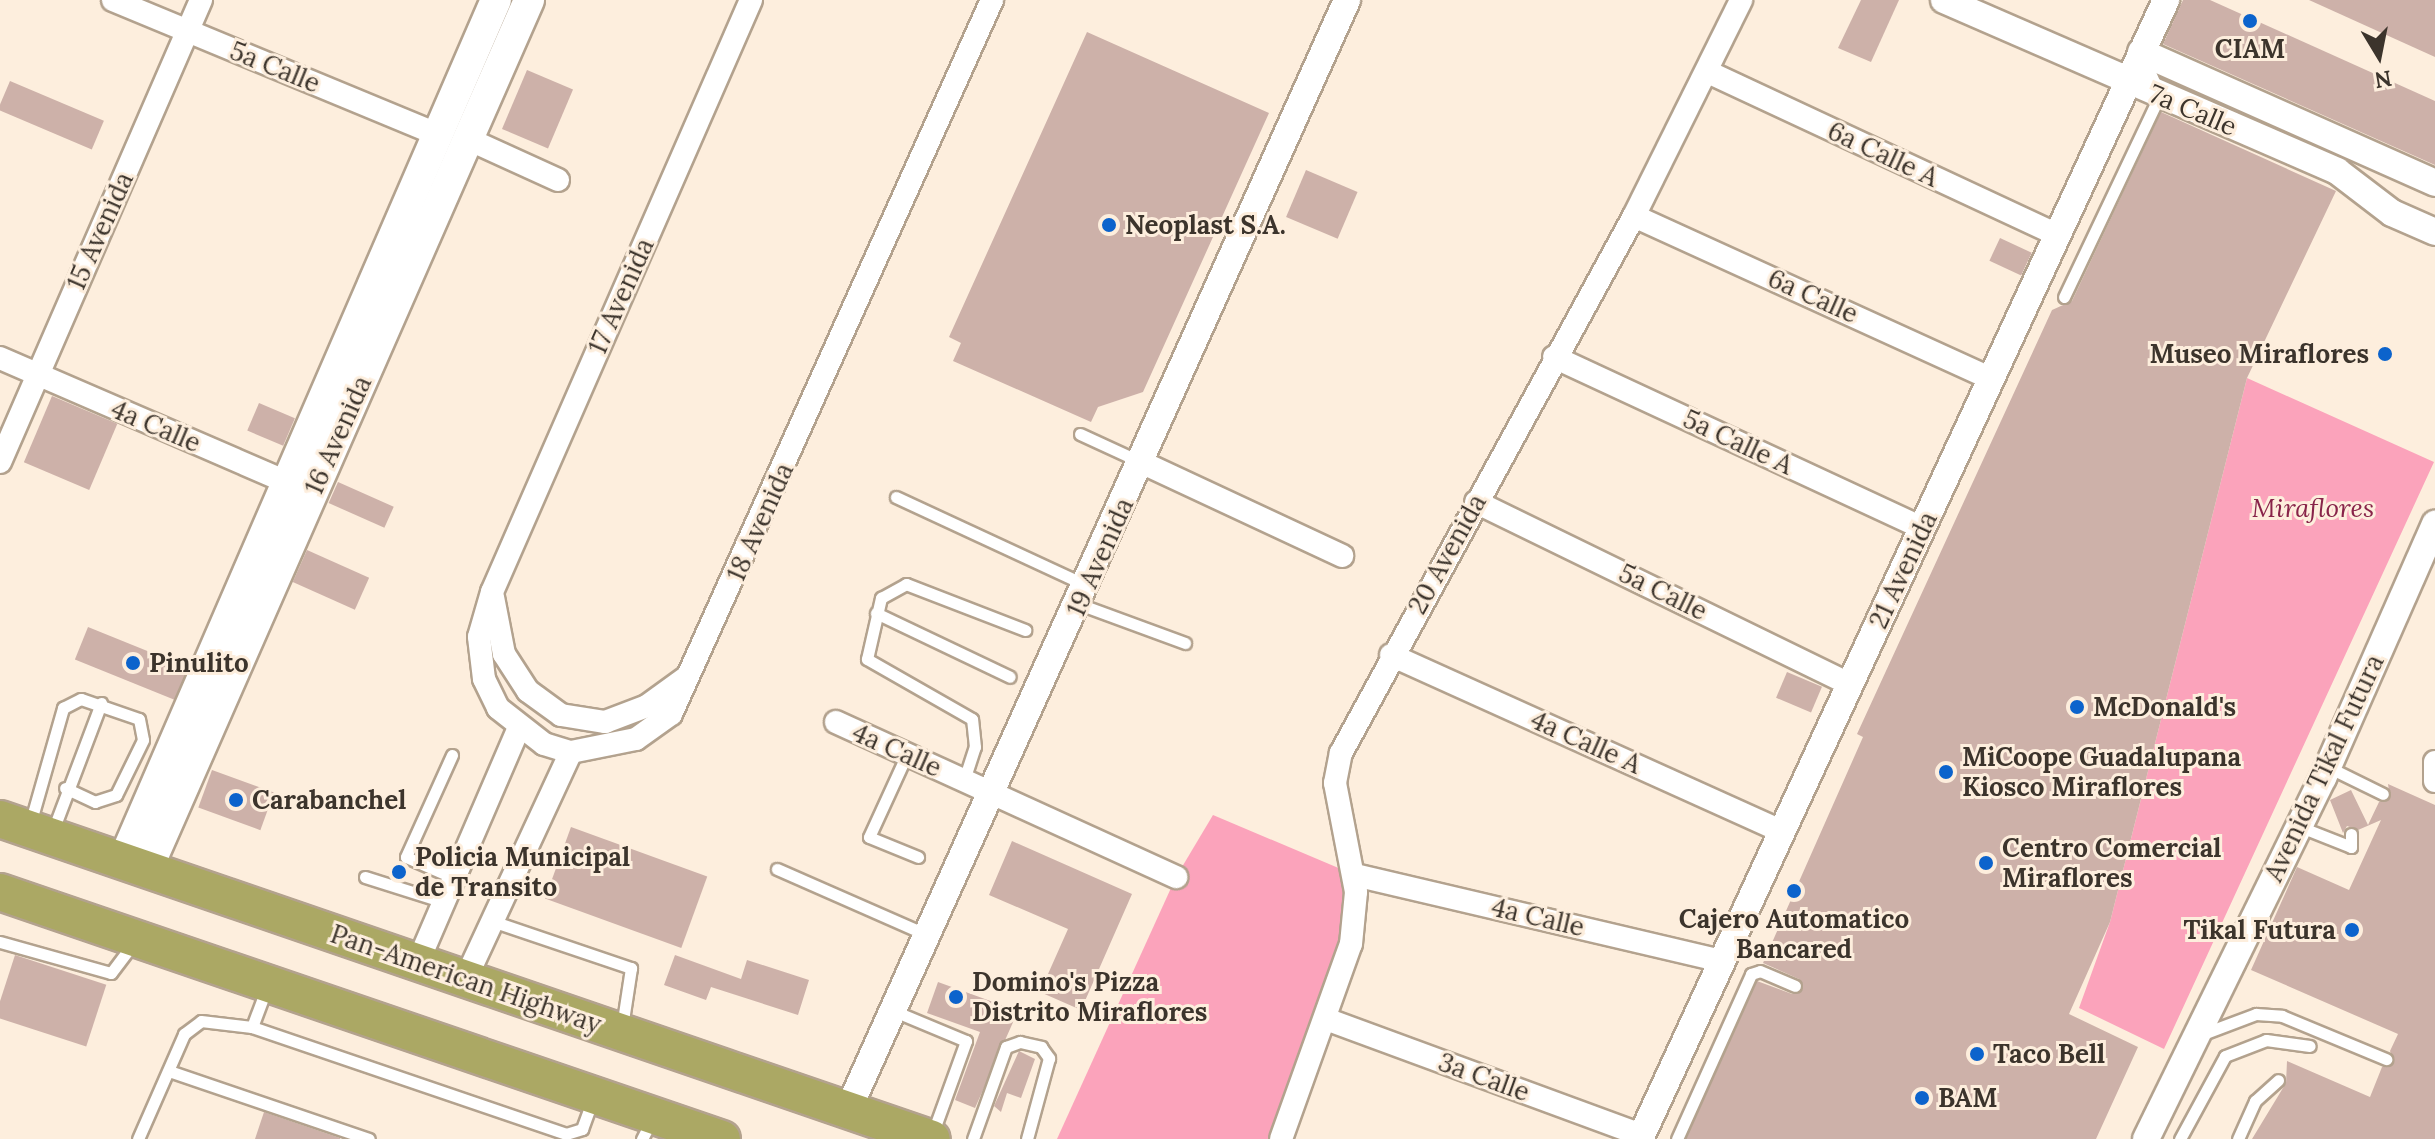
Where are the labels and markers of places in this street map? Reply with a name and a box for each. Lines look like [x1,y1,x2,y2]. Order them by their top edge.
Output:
marker: CIAM [2241,12,2259,30]
place label: CIAM [2215,33,2285,65]
place label: Neoplast S.A. [1125,209,1286,241]
marker: Neoplast S.A. [1100,216,1118,234]
place label: Museo Miraflores [2149,338,2369,370]
marker: Museo Miraflores [2376,345,2394,363]
place label: Pinulito [149,647,249,679]
marker: Pinulito [124,654,142,672]
place label: McDonald's [2093,691,2236,723]
marker: McDonald's [2068,698,2086,716]
place label: MiCoope Guadalupana Kiosco Miraflores [1962,741,2241,802]
marker: MiCoope Guadalupana Kiosco Miraflores [1937,763,1955,781]
place label: Carabanchel [252,784,406,816]
marker: Carabanchel [227,791,245,809]
place label: Centro Comercial Miraflores [2002,832,2221,894]
place label: Policia Municipal de Transito [415,841,630,902]
marker: Centro Comercial Miraflores [1977,854,1995,872]
marker: Policia Municipal de Transito [390,863,408,881]
marker: Cajero Automatico Bancared [1785,882,1803,900]
place label: Cajero Automatico Bancared [1679,903,1909,964]
place label: Tikal Futura [2183,914,2336,946]
marker: Tikal Futura [2343,921,2361,939]
place label: Domino's Pizza Distrito Miraflores [972,966,1207,1028]
marker: Domino's Pizza Distrito Miraflores [947,988,965,1006]
place label: Taco Bell [1993,1038,2105,1070]
marker: Taco Bell [1968,1045,1986,1063]
place label: BAM [1938,1082,1997,1114]
marker: BAM [1913,1089,1931,1107]

